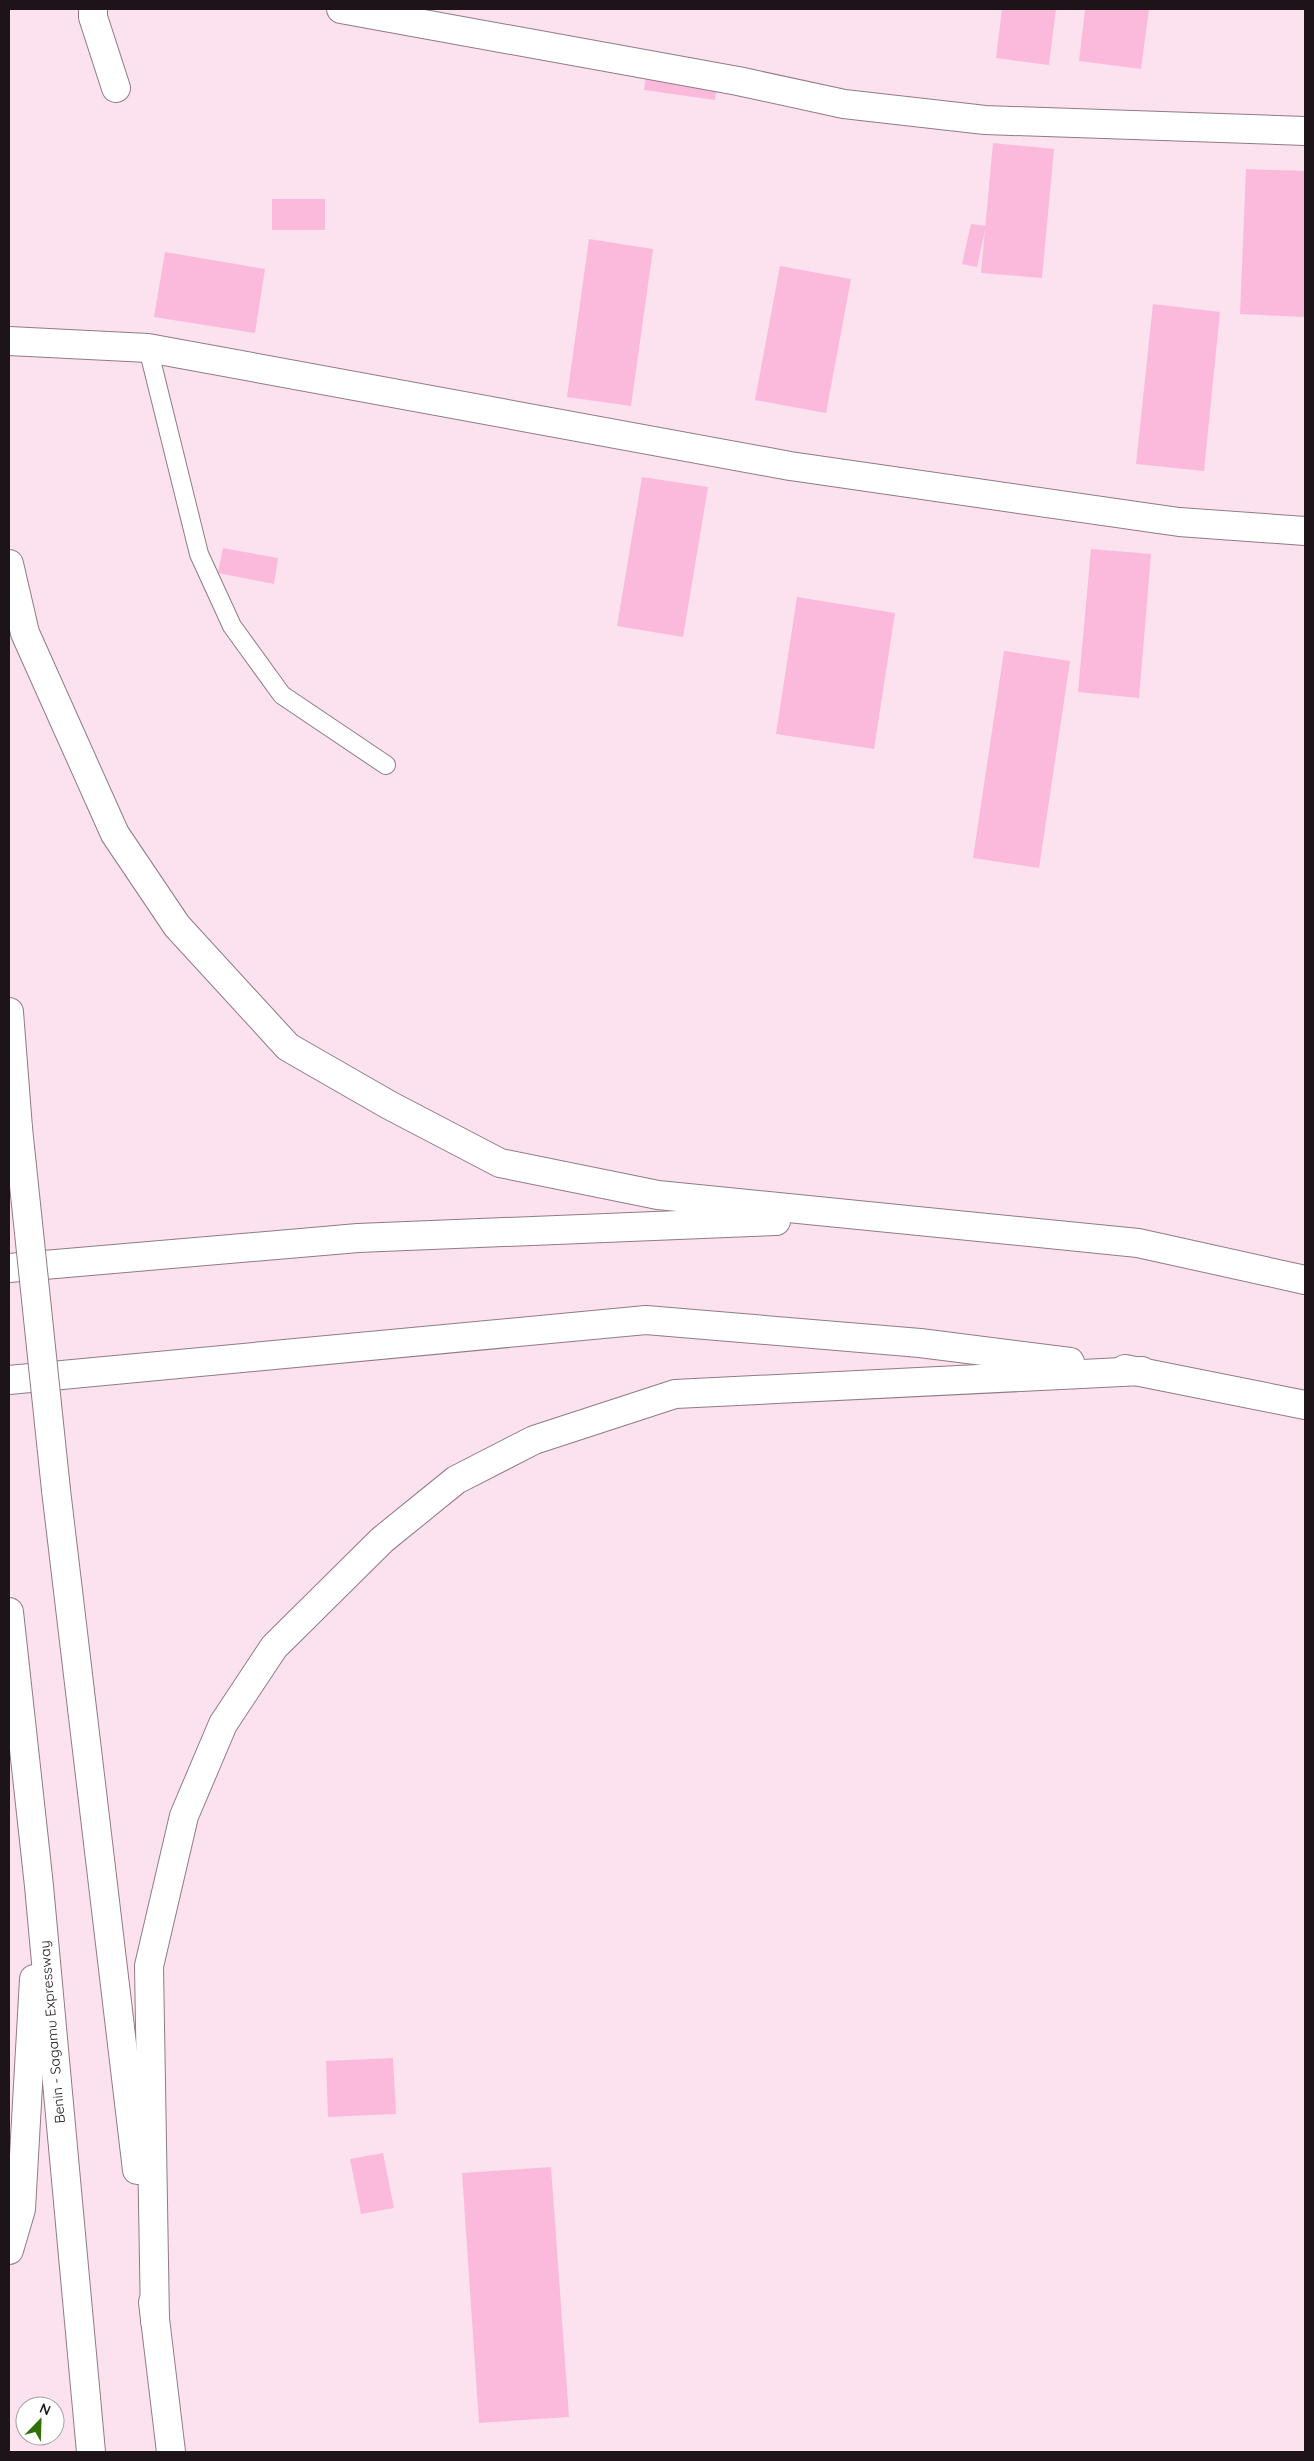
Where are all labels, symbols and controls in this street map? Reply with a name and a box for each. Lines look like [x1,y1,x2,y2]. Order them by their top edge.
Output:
street label: Benin - Sagamu Expressway [35,1940,69,2124]
north arrow [15,2396,65,2446]
text: N [37,2399,53,2419]

